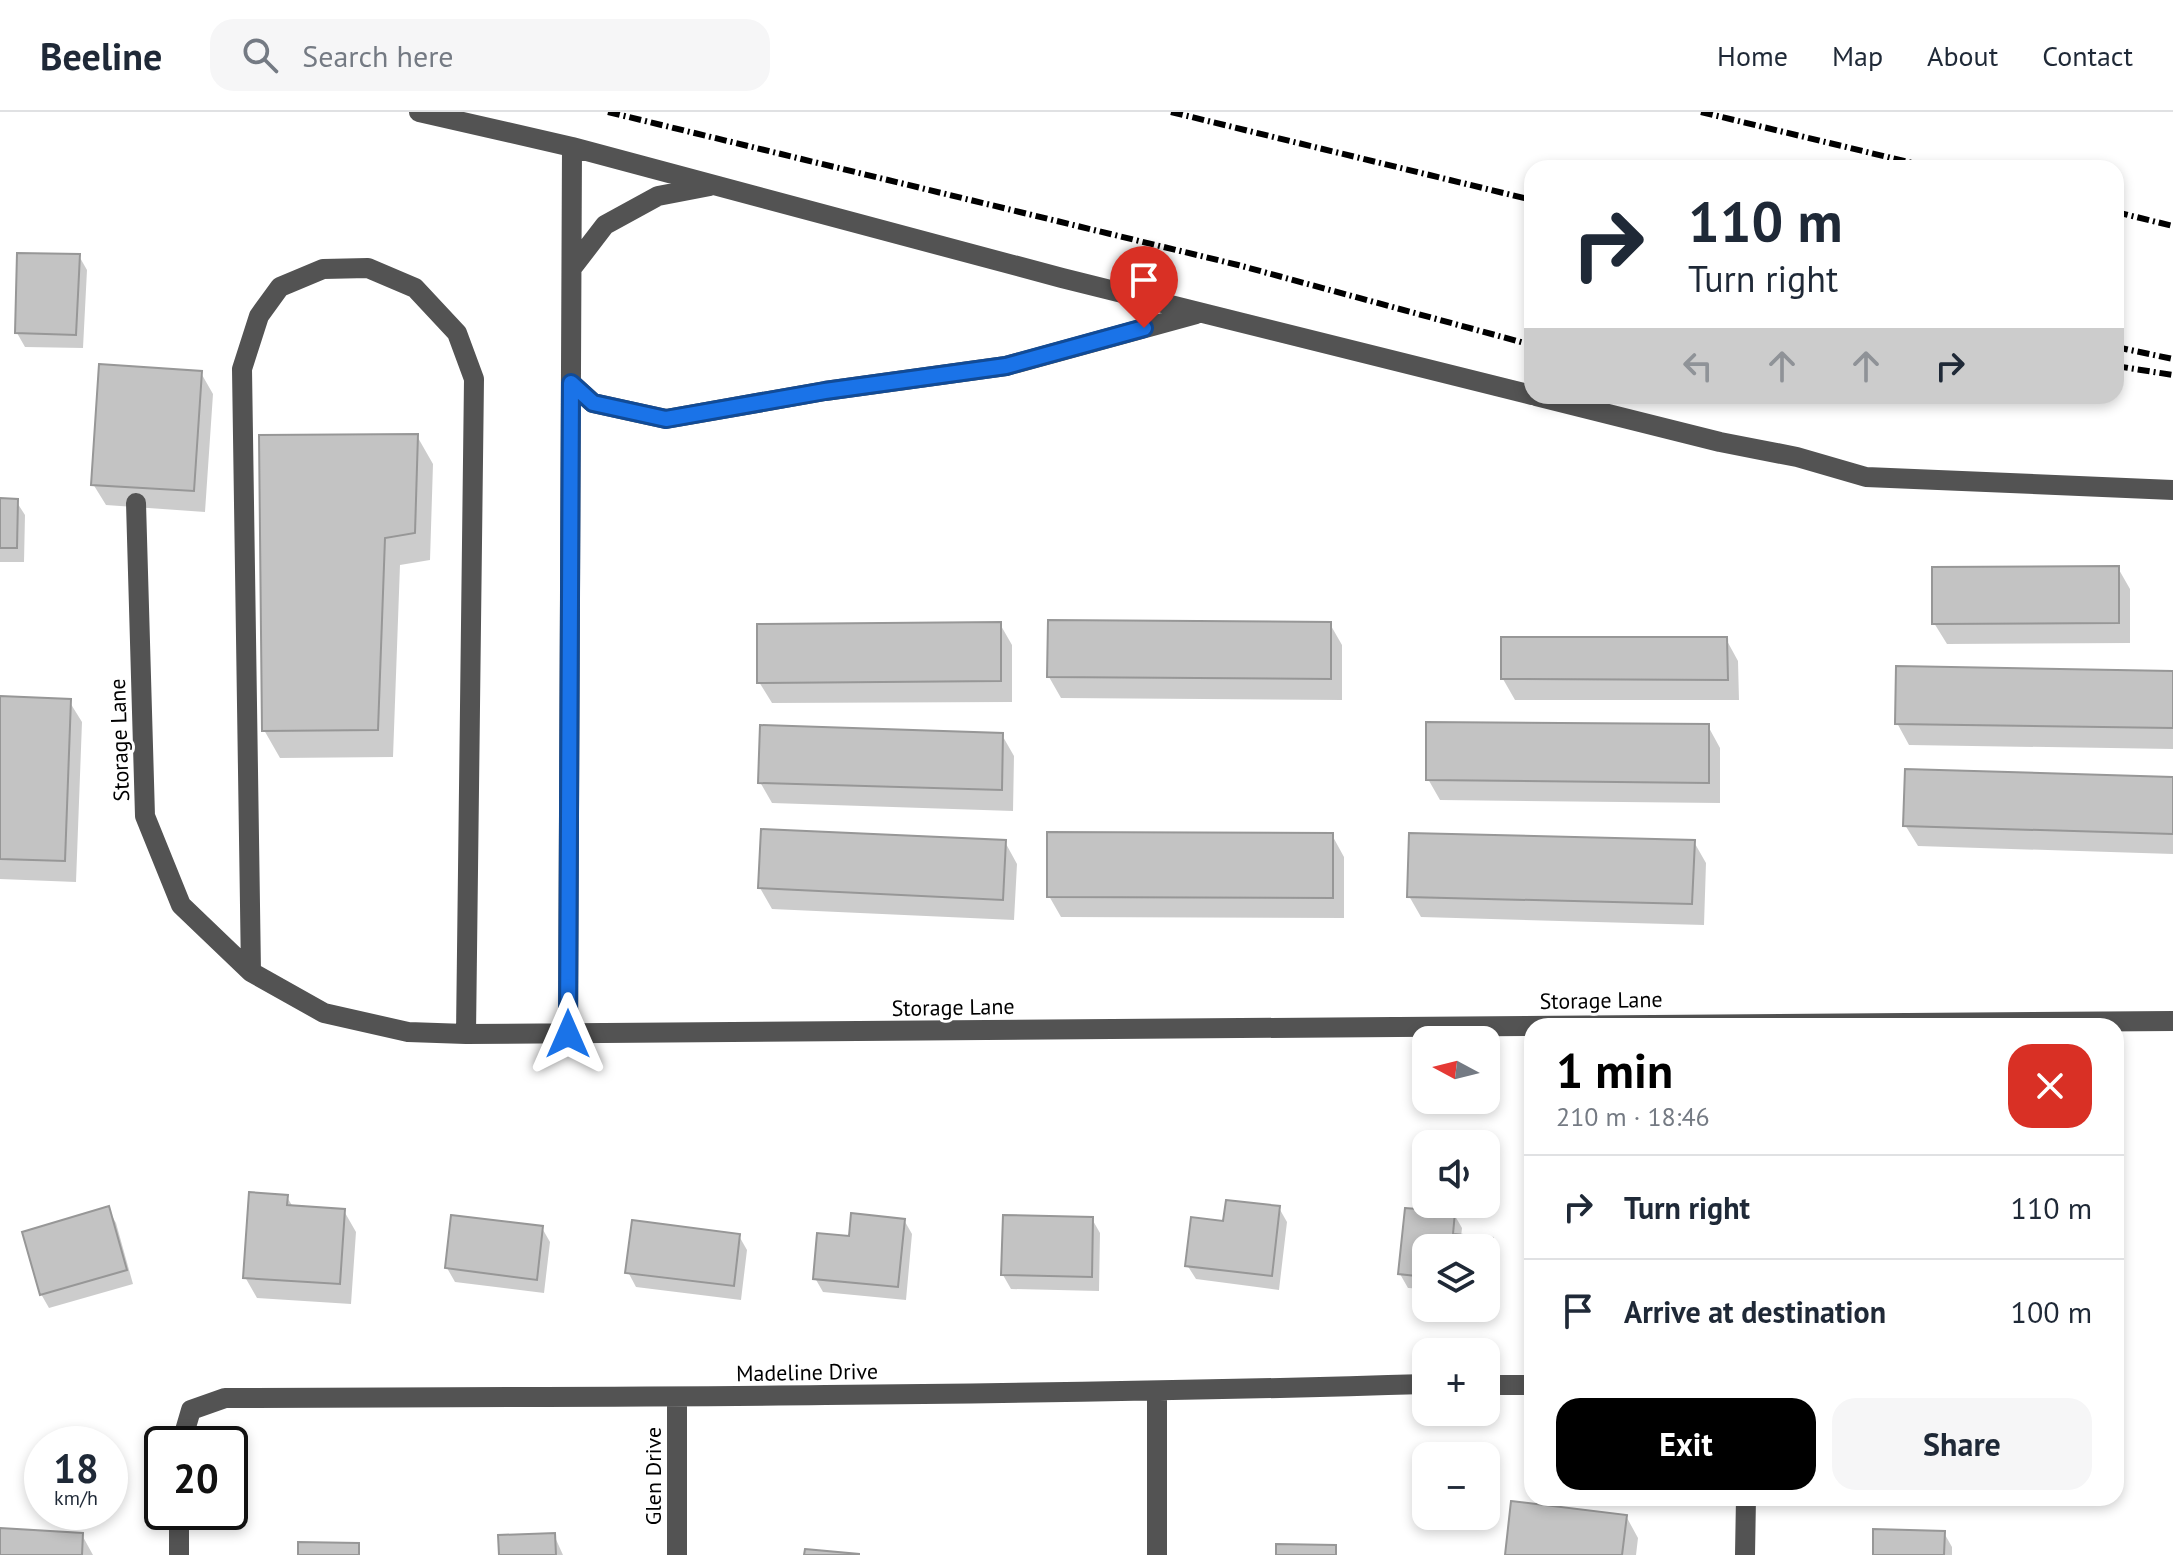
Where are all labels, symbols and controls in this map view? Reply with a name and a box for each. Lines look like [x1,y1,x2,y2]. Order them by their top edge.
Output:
search box [210,19,770,91]
text: Beeline [40,31,162,80]
icon: search [238,33,282,77]
text: Search here [302,36,454,75]
text: Home [1717,37,1788,74]
text: Map [1832,37,1883,74]
text: About [1927,37,1998,74]
text: Contact [2042,37,2133,74]
text: 110 m [1688,185,1843,257]
icon: right [1556,192,1660,296]
pin [1110,246,1178,328]
text: Turn right [1688,255,1838,302]
icon: arrive [1122,258,1166,302]
icon: left [1676,344,1720,388]
icon: ahead [1760,344,1804,388]
icon: ahead [1844,344,1888,388]
icon: right [1928,344,1972,388]
street label: Storage Lane [103,678,135,802]
street label: Storage Lane [1539,985,1663,1015]
position arrow [526,992,610,1076]
street label: Storage Lane [891,992,1015,1022]
north arrow [1412,1026,1500,1114]
map controls [1412,1026,1500,1530]
text: 1 min [1556,1039,1673,1101]
button: close [2008,1044,2092,1128]
text: 210 m · 18:46 [1556,1100,1710,1133]
button: sound [1412,1130,1500,1218]
icon: right [1556,1185,1600,1229]
text: Turn right [1624,1188,1750,1227]
text: 110 m [2011,1188,2092,1227]
button: layers [1412,1234,1500,1322]
icon: arrive [1556,1289,1600,1333]
text: Arrive at destination [1624,1292,1886,1331]
text: 100 m [2011,1292,2092,1331]
button: + [1412,1338,1500,1426]
street label: Madeline Drive [736,1357,878,1387]
button: Exit [1556,1398,1816,1490]
button: Share [1832,1398,2092,1490]
speed limit sign: 20 [144,1426,248,1530]
street label: Glen Drive [639,1427,667,1525]
text: 18 [53,1442,99,1494]
button: − [1412,1442,1500,1530]
text: km/h [54,1485,98,1511]

